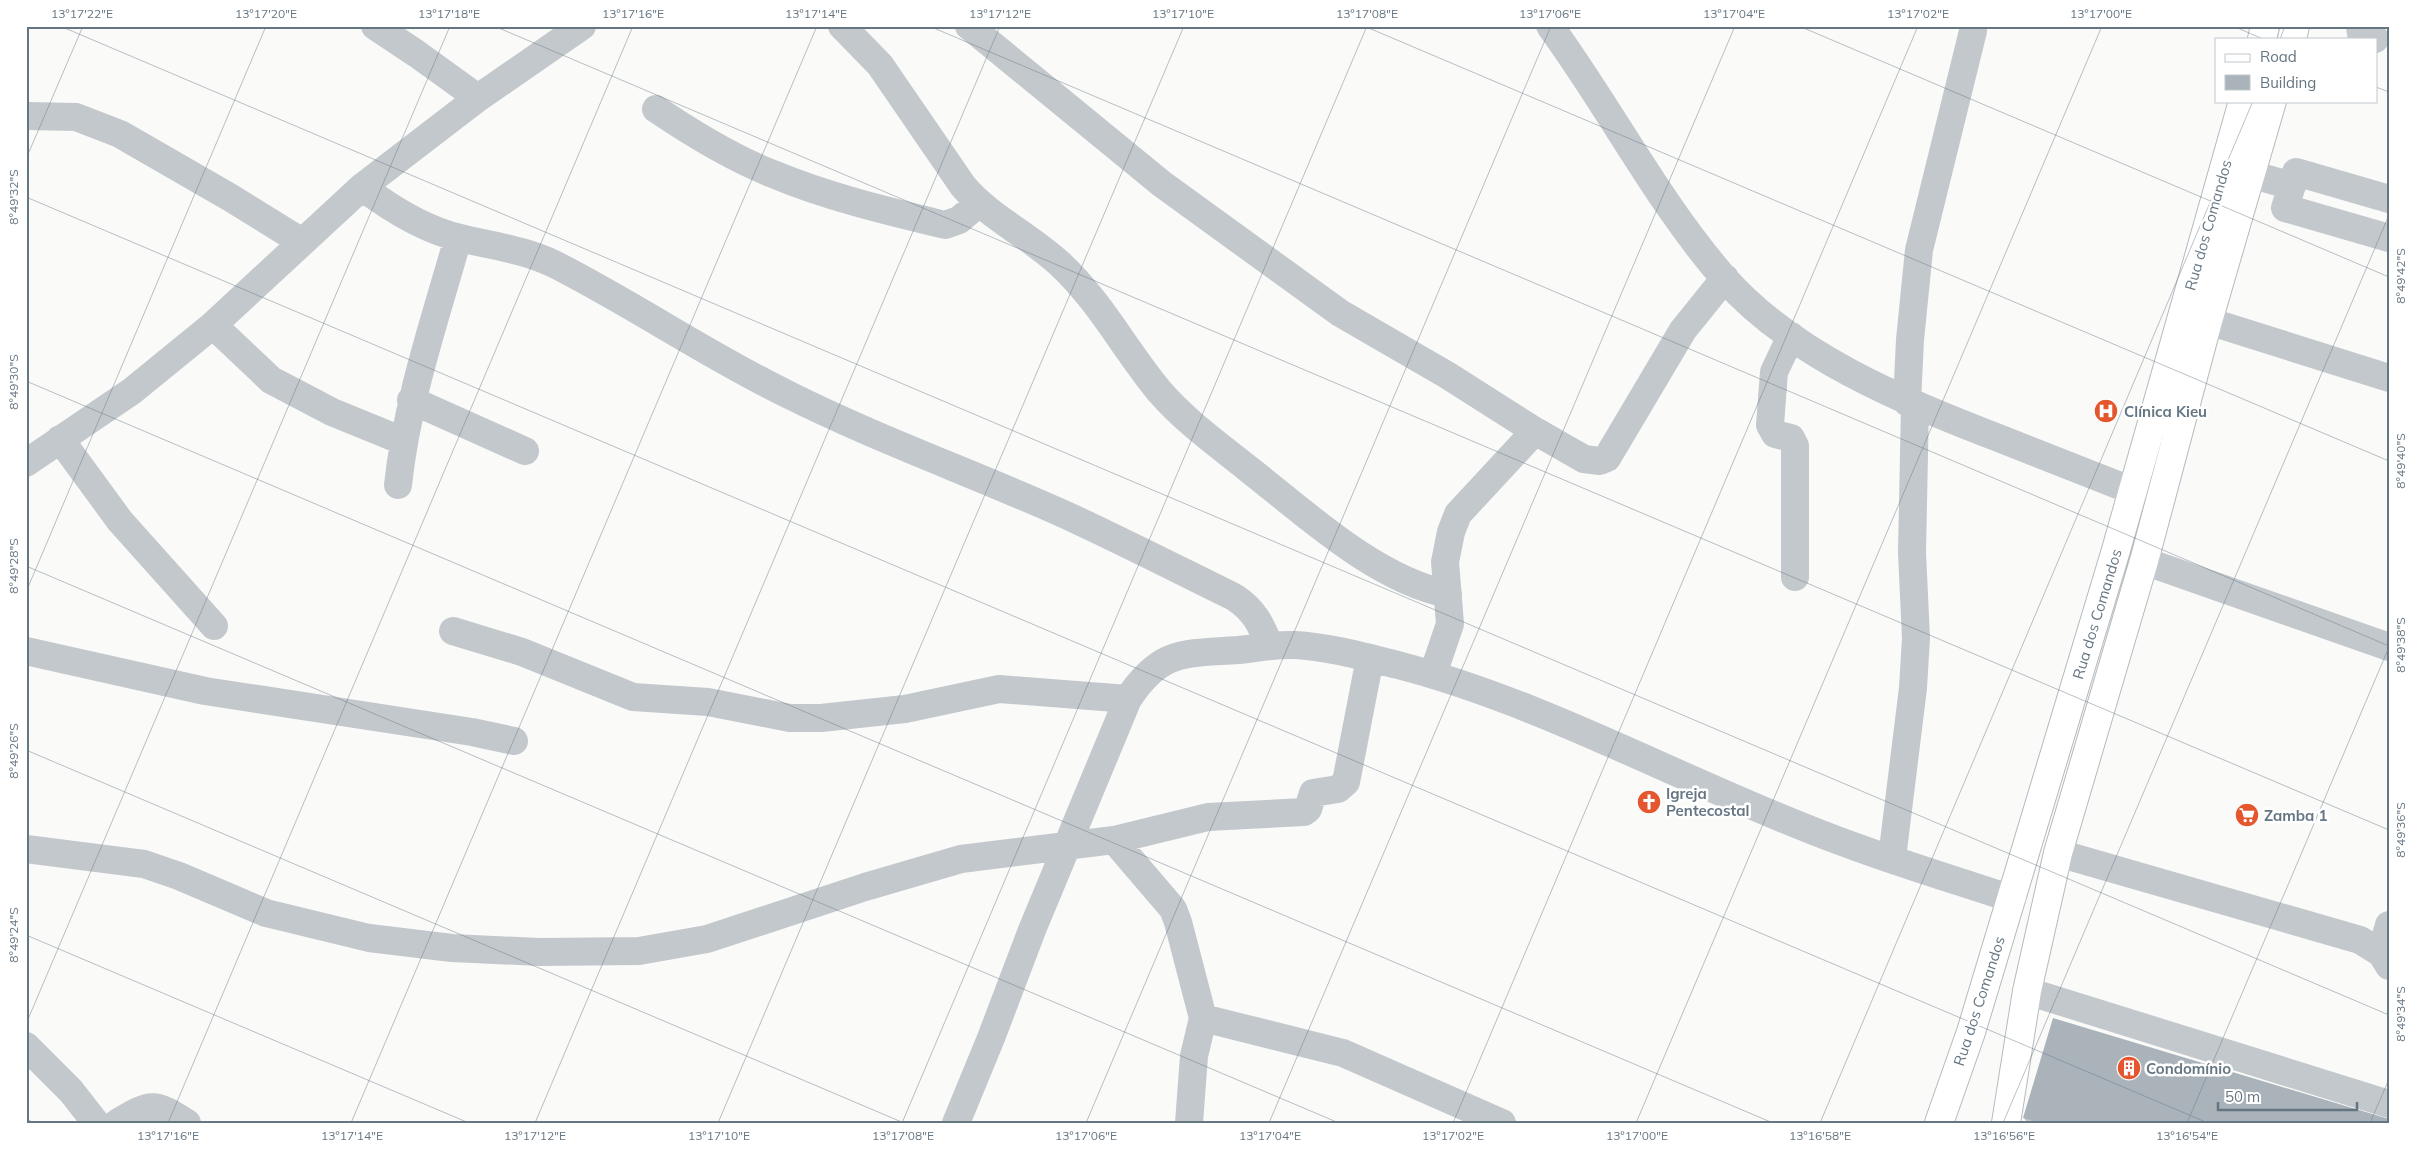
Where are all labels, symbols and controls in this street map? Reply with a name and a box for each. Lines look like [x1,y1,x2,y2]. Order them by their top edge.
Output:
text: 13°17'22"E [51,6,113,21]
text: 13°17'20"E [235,6,297,21]
text: 13°17'18"E [418,6,480,21]
text: 13°17'16"E [602,6,664,21]
text: 13°17'14"E [785,6,847,21]
text: 13°17'12"E [969,6,1031,21]
text: 13°17'10"E [1152,6,1214,21]
text: 13°17'08"E [1336,6,1398,21]
text: 13°17'06"E [1519,6,1581,21]
text: 13°17'04"E [1703,6,1765,21]
text: 13°17'02"E [1887,6,1949,21]
text: 13°17'00"E [2070,6,2132,21]
legend [2215,38,2378,102]
text: Road [2260,47,2297,66]
text: Building [2260,73,2316,92]
street label: Rua dos Comandos [2180,157,2236,293]
text: 8°49'32"S [6,169,21,225]
text: 8°49'42"S [2393,248,2408,304]
text: 8°49'30"S [6,354,21,410]
hospital icon: Clínica Kieu [2093,398,2119,424]
place label: Clínica Kieu [2124,402,2207,421]
text: 8°49'40"S [2393,433,2408,489]
text: 8°49'28"S [6,538,21,594]
street label: Rua dos Comandos [2068,547,2126,681]
text: 8°49'38"S [2393,617,2408,673]
text: 8°49'26"S [6,723,21,779]
place label: Igreja Pentecostal [1666,784,1749,820]
church icon: Igreja Pentecostal [1636,789,1662,815]
supermarket icon: Zamba 1 [2234,802,2260,828]
text: 8°49'36"S [2393,802,2408,858]
place label: Zamba 1 [2264,806,2327,825]
text: 8°49'24"S [6,907,21,963]
street label: Rua dos Comandos [1949,934,2009,1068]
text: 8°49'34"S [2393,986,2408,1042]
building icon: Condomínio [2116,1055,2142,1081]
place label: Condomínio [2146,1059,2231,1078]
scale bar [2218,1079,2356,1111]
text: 50 m [2225,1087,2260,1106]
text: 13°17'16"E [137,1128,199,1143]
text: 13°17'14"E [321,1128,383,1143]
text: 13°17'12"E [504,1128,566,1143]
text: 13°17'10"E [688,1128,750,1143]
text: 13°17'08"E [872,1128,934,1143]
text: 13°17'06"E [1055,1128,1117,1143]
text: 13°17'04"E [1239,1128,1301,1143]
text: 13°17'02"E [1422,1128,1484,1143]
text: 13°17'00"E [1606,1128,1668,1143]
text: 13°16'58"E [1789,1128,1851,1143]
text: 13°16'56"E [1973,1128,2035,1143]
text: 13°16'54"E [2156,1128,2218,1143]

